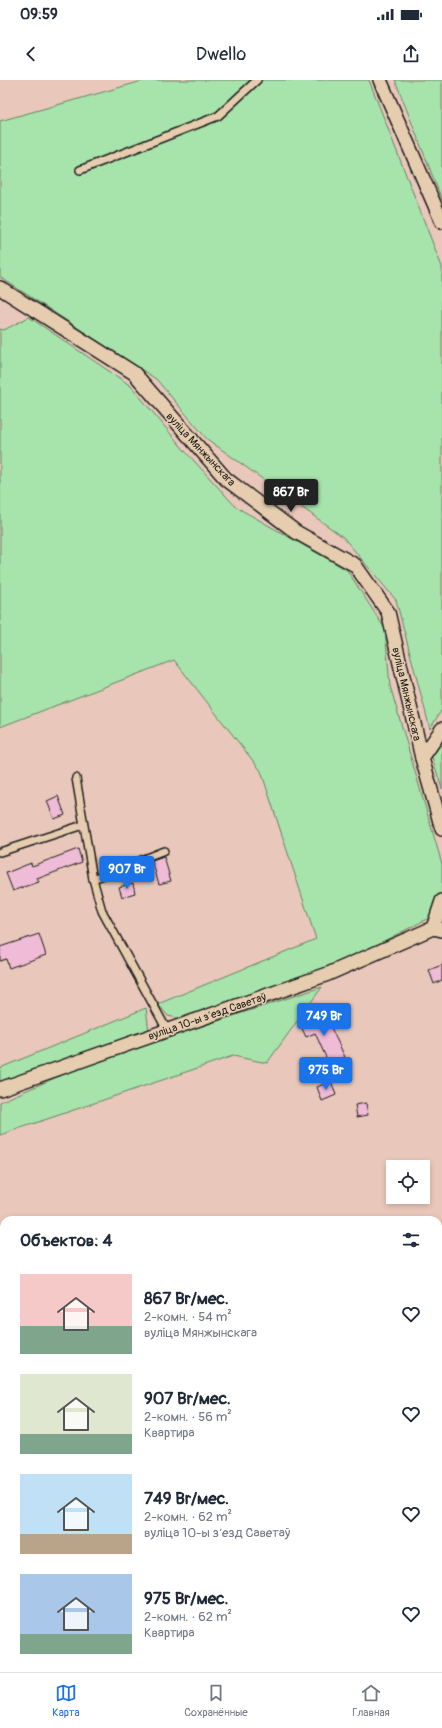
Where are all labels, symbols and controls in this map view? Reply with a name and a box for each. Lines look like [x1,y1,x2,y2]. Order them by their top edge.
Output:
text: 09:59 [20,5,58,24]
icon: back [20,43,42,65]
text: Dwello [196,43,246,66]
icon: share [400,43,422,65]
street label: вуліца Мянжынскага [163,410,238,489]
pin: 867 Br [258,479,324,513]
text: 867 Br [273,484,309,500]
street label: вуліца Мянжынскага [389,646,424,742]
pin: 907 Br [94,856,160,890]
text: 907 Br [108,861,146,877]
street label: вуліца 10-ы зʼезд Саветаў [146,990,268,1043]
pin: 749 Br [291,1003,357,1037]
text: 749 Br [306,1008,342,1024]
pin: 975 Br [293,1057,359,1091]
text: 975 Br [308,1062,344,1078]
map controls [386,1160,430,1204]
button: locate [386,1160,430,1204]
icon: filters [400,1229,422,1251]
text: Объектов: 4 [20,1230,112,1251]
text: 867 Br/мес. [144,1288,229,1309]
icon: home [52,1290,100,1338]
icon: heart [400,1303,422,1325]
text: 2-комн. · 54 m² [144,1309,232,1325]
text: вуліца Мянжынскага [144,1325,257,1341]
text: 907 Br/мес. [144,1388,231,1409]
icon: home [52,1390,100,1438]
icon: heart [400,1403,422,1425]
text: 2-комн. · 56 m² [144,1409,232,1425]
text: Квартира [144,1425,195,1441]
text: 749 Br/мес. [144,1488,229,1509]
icon: home [52,1490,100,1538]
icon: heart [400,1503,422,1525]
text: 2-комн. · 62 m² [144,1509,232,1525]
text: вуліца 10-ы зʼезд Саветаў [144,1525,290,1541]
text: 975 Br/мес. [144,1588,228,1609]
icon: home [52,1590,100,1638]
icon: heart [400,1603,422,1625]
text: 2-комн. · 62 m² [144,1609,232,1625]
text: Квартира [144,1625,195,1641]
tab: Карта [52,1682,80,1719]
tab: Сохранённые [184,1682,248,1719]
tab: Главная [352,1682,390,1719]

